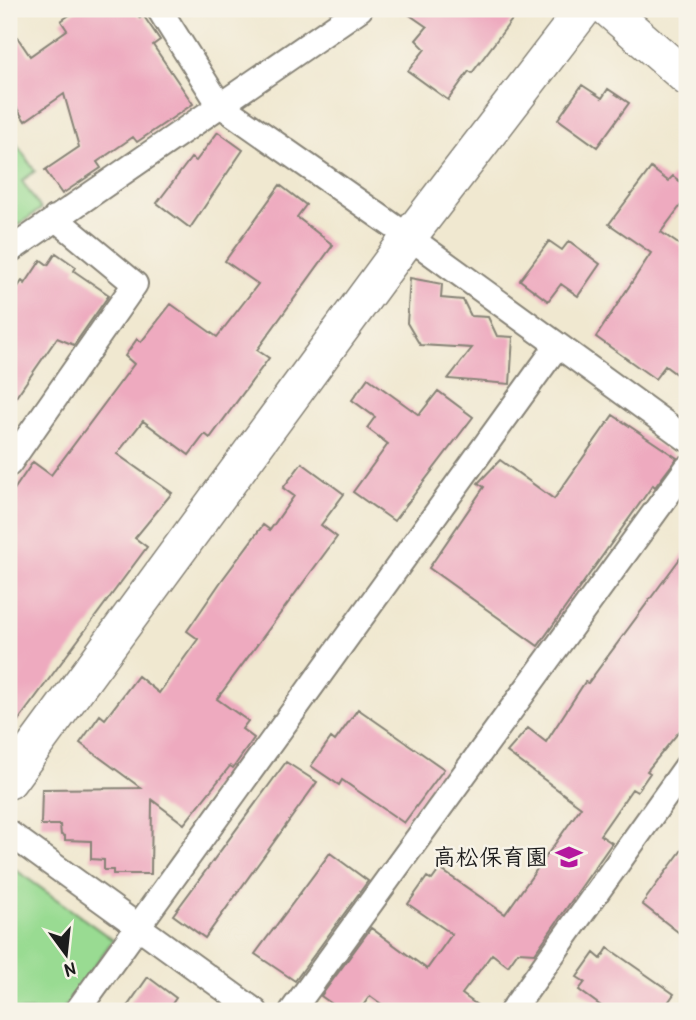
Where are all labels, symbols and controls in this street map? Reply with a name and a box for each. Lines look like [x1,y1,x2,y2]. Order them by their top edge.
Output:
place label: 高松保育園 [433,841,548,872]
school or university icon: 高松保育園 [554,842,584,872]
north arrow [32,918,102,988]
text: N [62,957,79,984]

